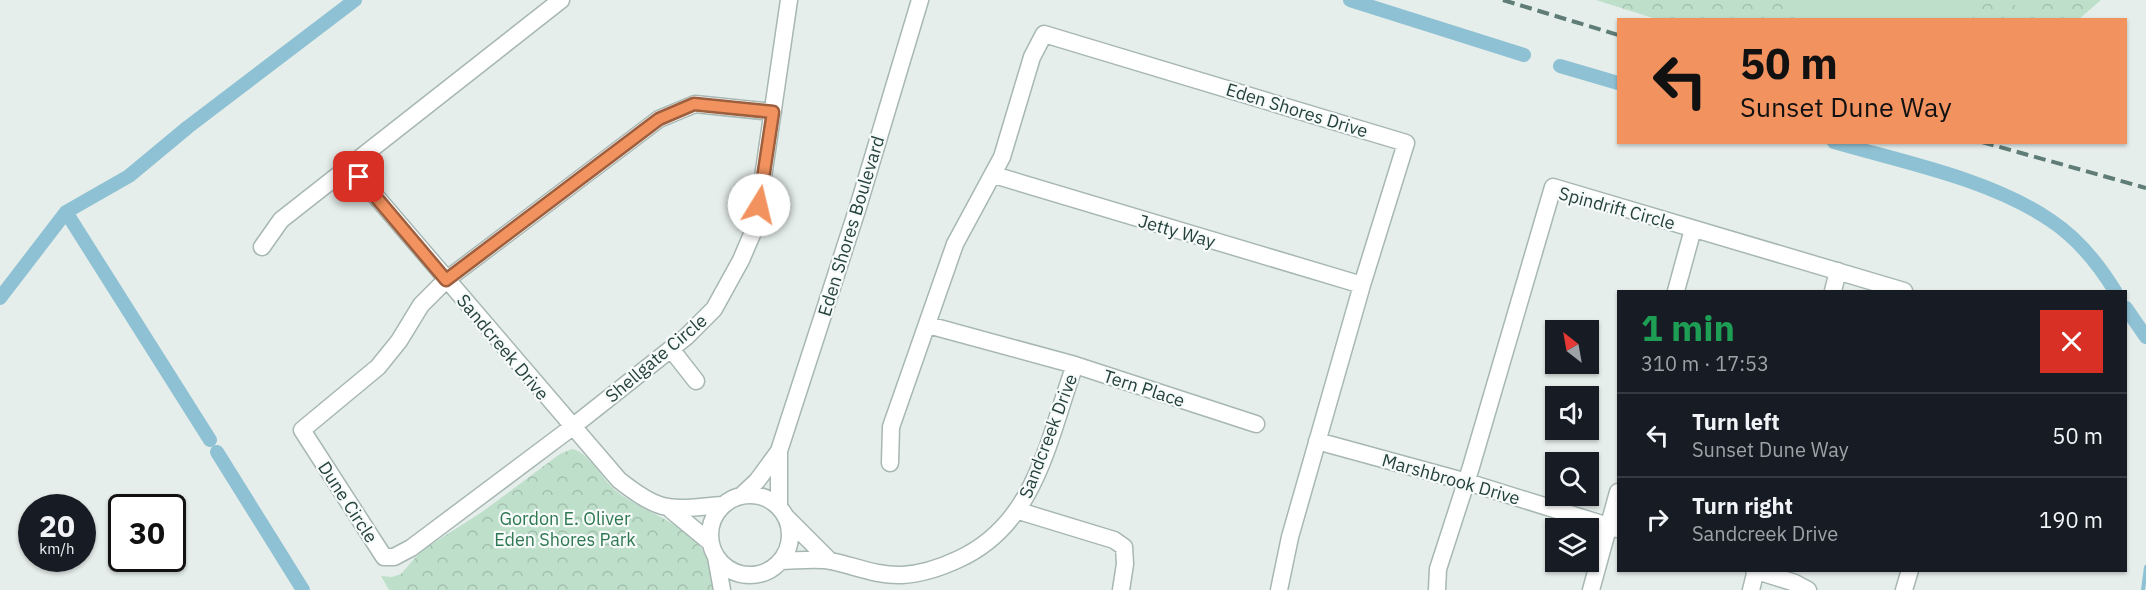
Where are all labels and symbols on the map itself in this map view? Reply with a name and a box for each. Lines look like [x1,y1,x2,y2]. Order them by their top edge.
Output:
street label: Eden Shores Drive [1223,78,1371,143]
street label: Eden Shores Boulevard [813,133,889,319]
pin [333,151,384,202]
position arrow [727,173,791,237]
street label: Spindrift Circle [1556,181,1678,235]
street label: Jetty Way [1136,209,1218,253]
street label: Sandcreek Drive [452,289,554,405]
street label: Shellgate Circle [600,309,712,407]
north arrow [1545,320,1599,374]
street label: Tern Place [1100,364,1188,412]
street label: Sandcreek Drive [1014,370,1082,502]
street label: Marshbrook Drive [1379,448,1523,510]
street label: Dune Circle [313,457,383,547]
speed limit sign: 30 [108,494,186,572]
park label: Gordon E. Oliver Eden Shores Park [494,507,636,551]

